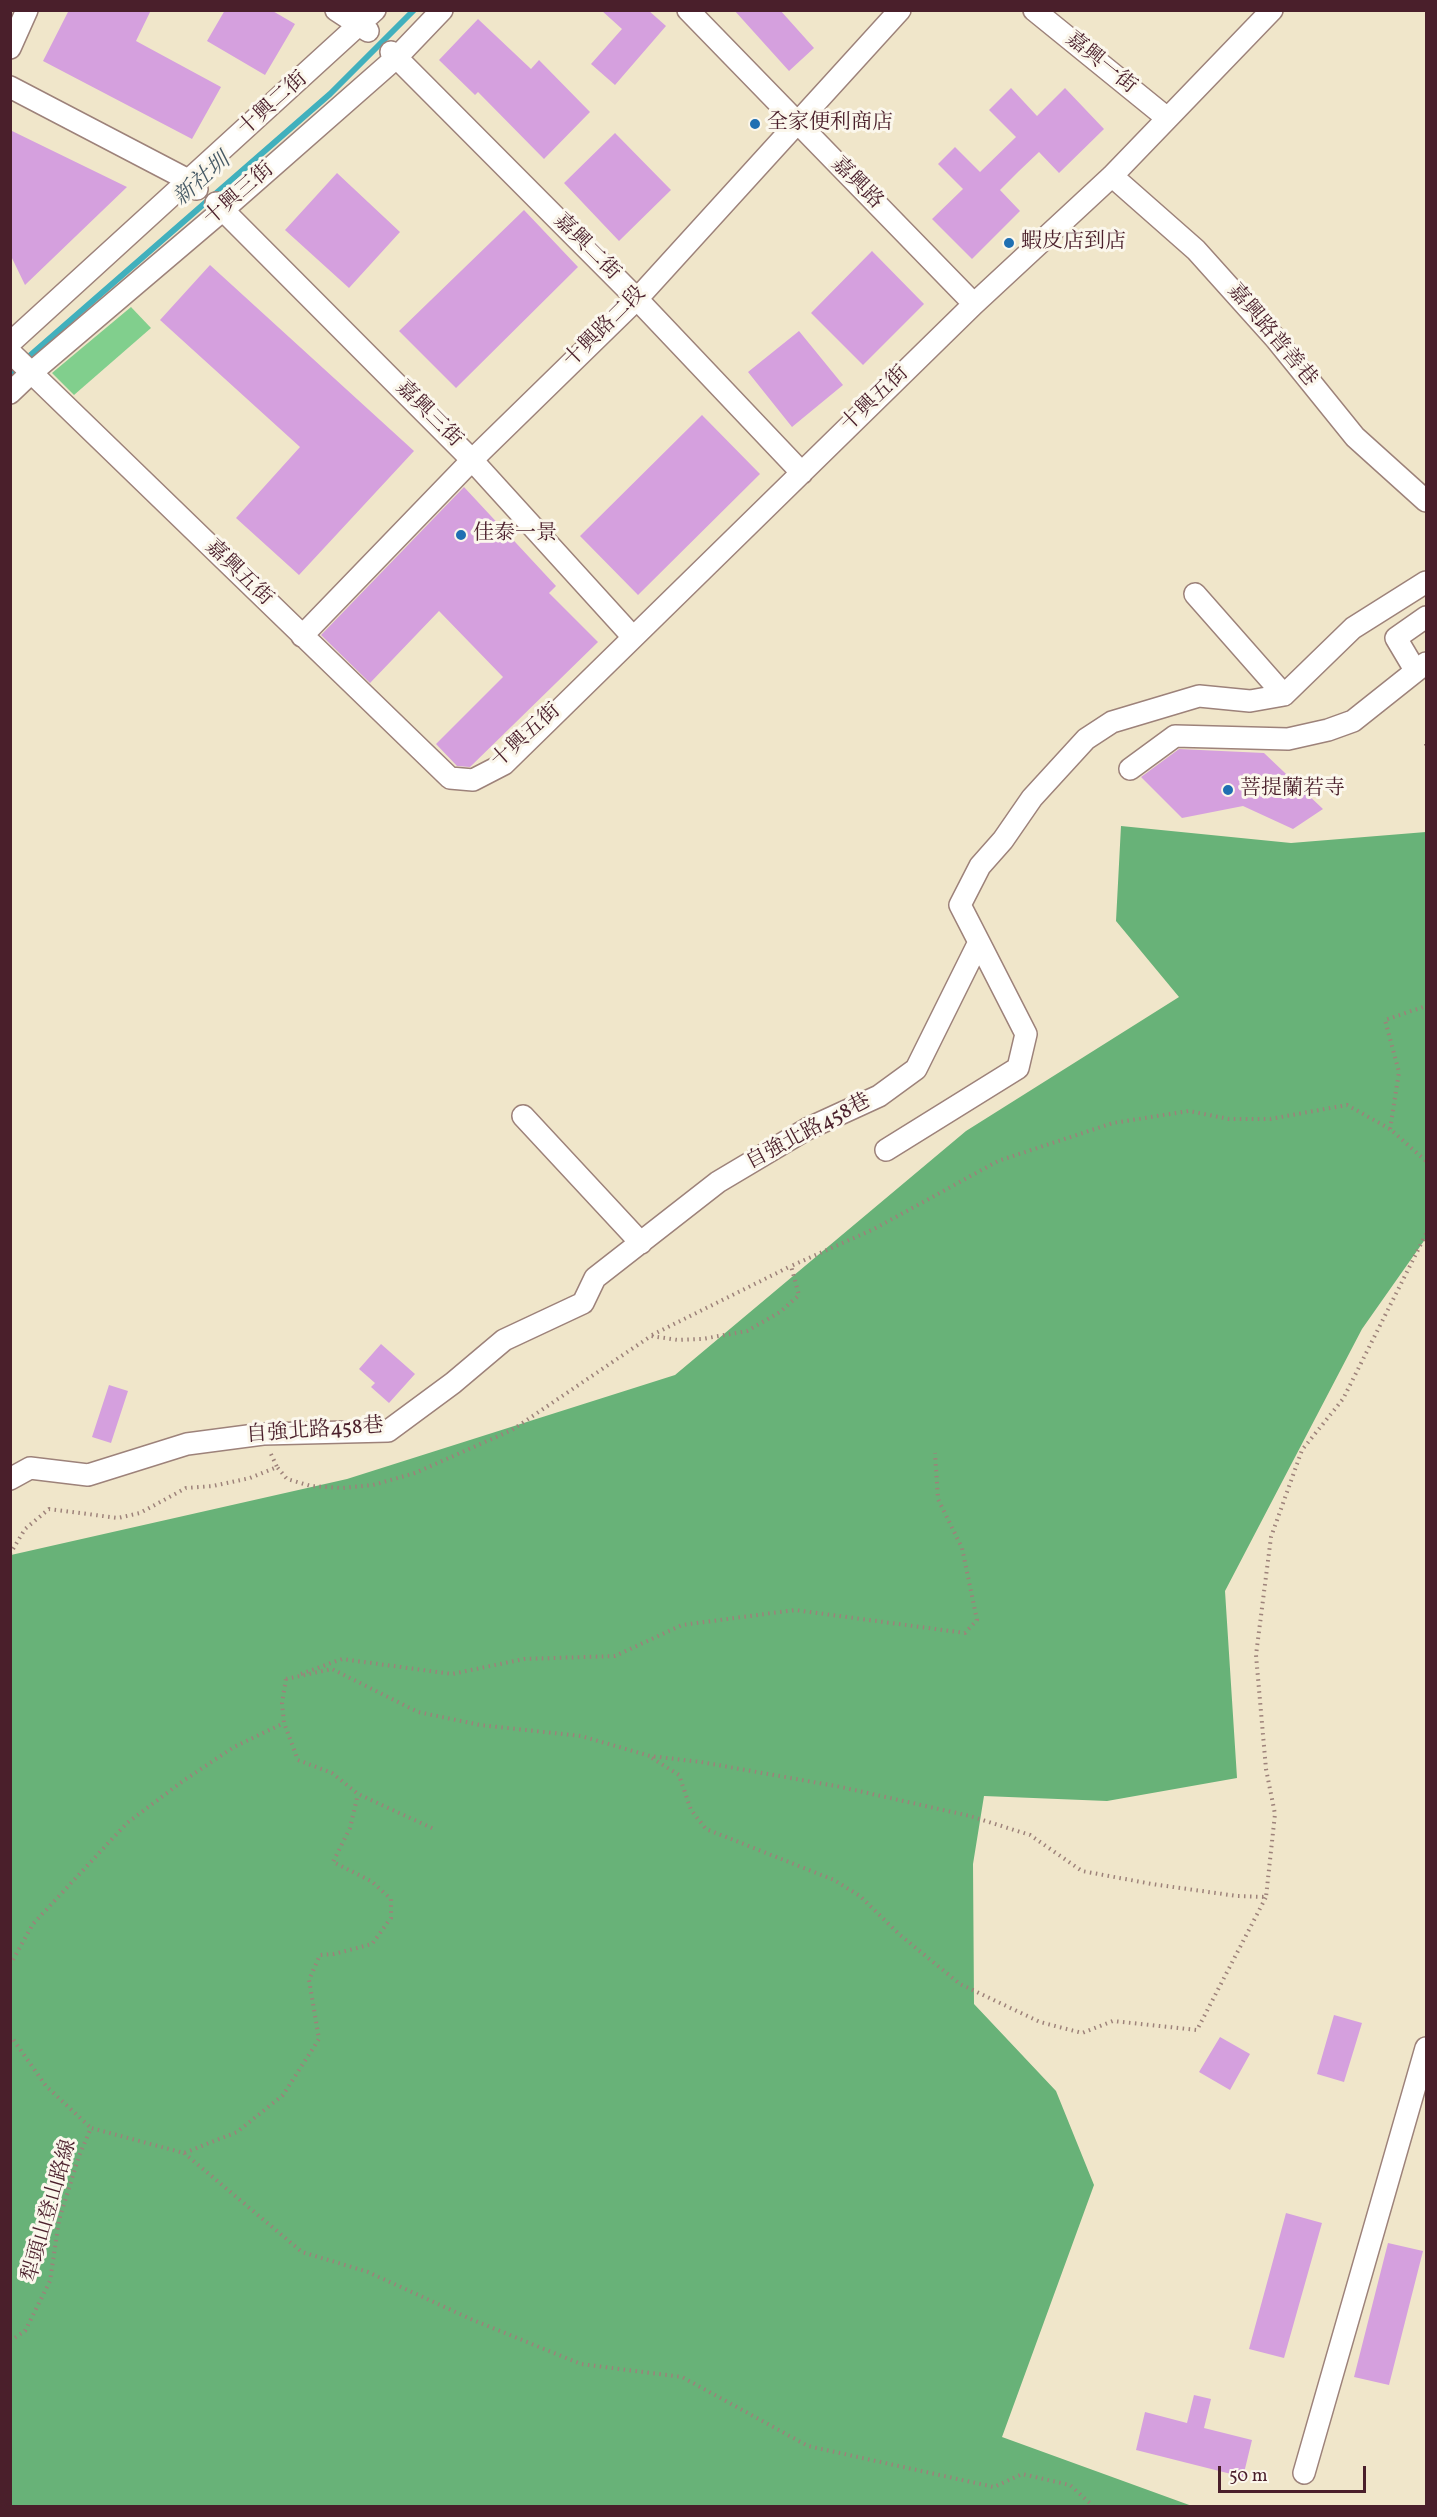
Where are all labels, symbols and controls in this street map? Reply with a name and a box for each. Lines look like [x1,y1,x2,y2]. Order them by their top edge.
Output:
street label: 嘉興一街 [1059,28,1141,100]
street label: 十興二街 [234,68,314,142]
place label: 全家便利商店 [767,111,893,137]
marker: 全家便利商店 [748,117,762,131]
water label: 新社圳 [169,149,237,213]
street label: 嘉興路 [825,153,887,215]
street label: 十興三街 [200,158,280,232]
street label: 嘉興二街 [547,209,625,287]
place label: 蝦皮店到店 [1021,230,1126,256]
marker: 蝦皮店到店 [1002,236,1016,250]
street label: 嘉興路普善巷 [1221,280,1321,392]
street label: 十興路二段 [560,282,652,374]
street label: 十興五街 [837,362,915,438]
street label: 嘉興三街 [389,376,467,454]
place label: 佳泰一景 [473,522,557,548]
marker: 佳泰一景 [454,528,468,542]
street label: 嘉興五街 [199,536,277,612]
street label: 十興五街 [487,700,567,774]
place label: 菩提蘭若寺 [1240,777,1345,803]
marker: 菩提蘭若寺 [1221,783,1235,797]
street label: 自強北路458巷 [742,1090,876,1176]
street label: 自強北路458巷 [245,1415,385,1449]
street label: 犁頭山登山路線 [19,2137,83,2285]
scale bar [1221,2454,1370,2492]
text: 50 m [1229,2464,1268,2489]

